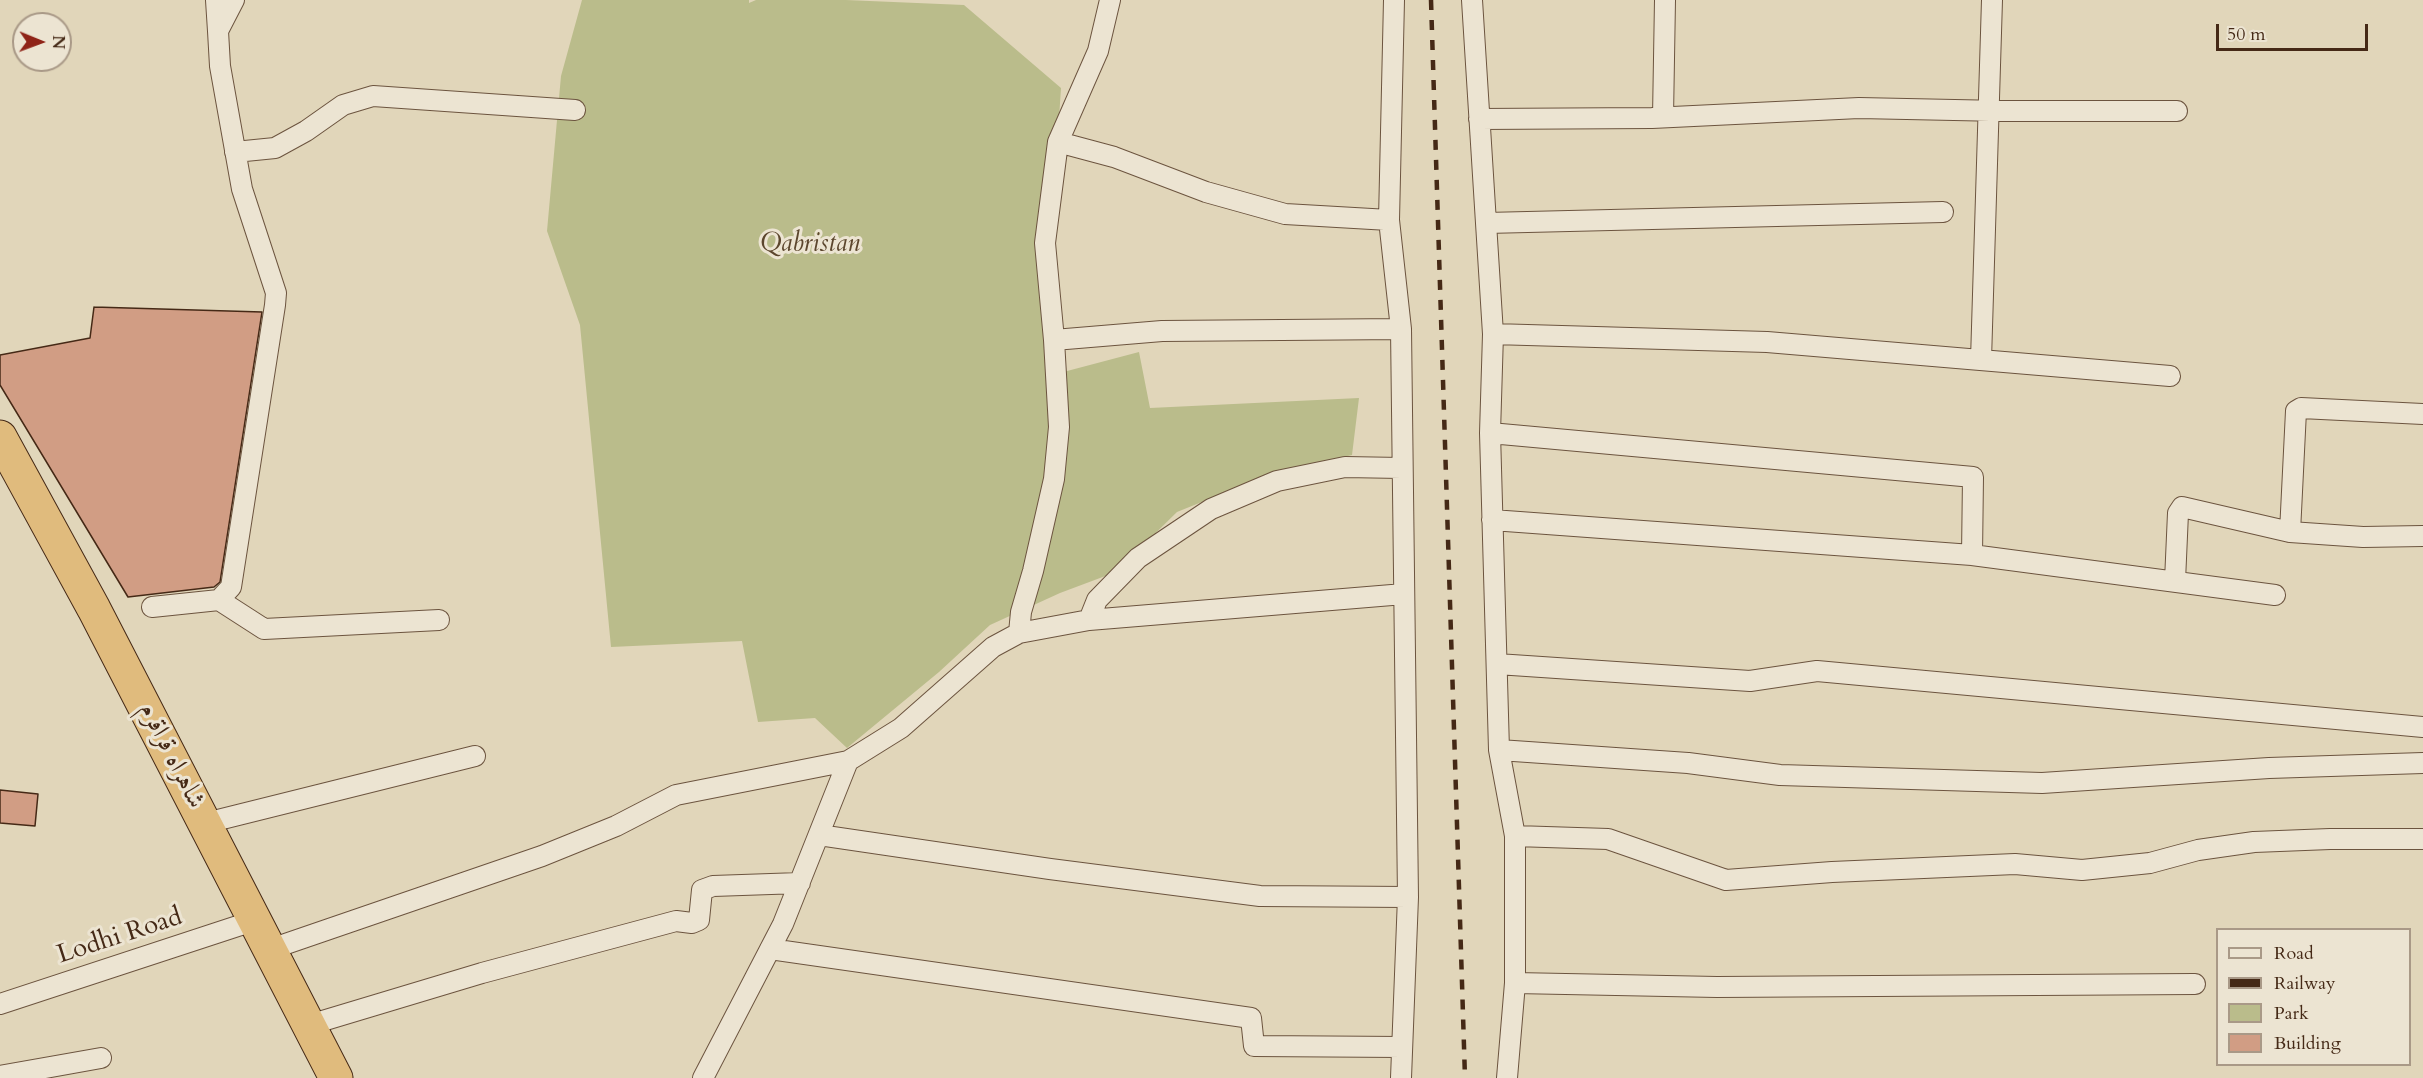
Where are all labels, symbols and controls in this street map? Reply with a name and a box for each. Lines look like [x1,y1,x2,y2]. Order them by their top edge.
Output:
north arrow [12,12,72,72]
scale bar [2219,12,2370,50]
text: 50 m [2227,22,2266,47]
text: N [47,35,69,49]
park label: Qabristan [760,229,860,261]
street label: شاہراہ قراقرم [131,698,211,814]
street label: Lodhi Road [54,902,186,972]
legend [2216,928,2411,1066]
text: Road [2274,941,2314,966]
text: Railway [2274,971,2336,996]
text: Park [2274,1001,2309,1026]
text: Building [2274,1031,2341,1056]

